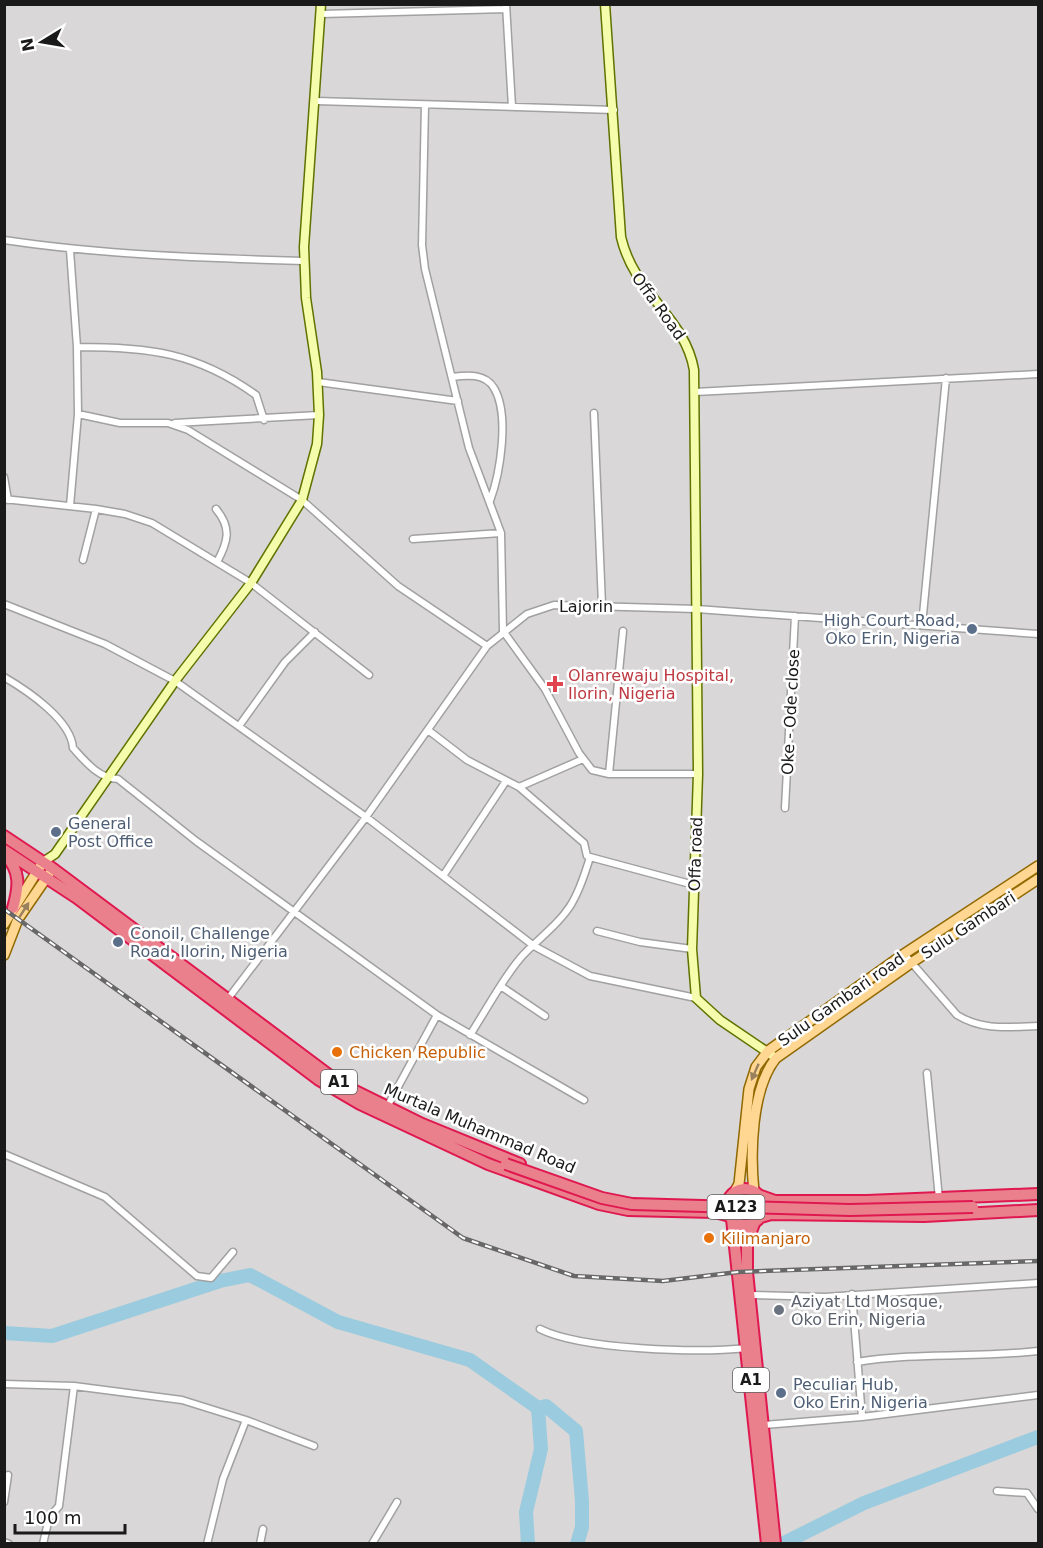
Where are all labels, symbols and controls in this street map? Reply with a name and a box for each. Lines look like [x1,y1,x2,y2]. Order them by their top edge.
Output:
north arrow [12,12,72,72]
text: N [17,36,38,53]
street label: Offa Road [628,269,689,344]
street label: Lajorin [559,597,613,616]
place label: High Court Road, Oko Erin, Nigeria [824,611,960,648]
marker: High Court Road, Oko Erin, Nigeria [965,622,979,636]
street label: Oke - Ode close [778,649,803,775]
place label: Olanrewaju Hospital, Ilorin, Nigeria [568,666,734,703]
marker: Olanrewaju Hospital, Ilorin, Nigeria [546,675,564,693]
place label: General Post Office [68,814,153,851]
street label: Offa road [685,816,706,892]
marker: General Post Office [49,825,63,839]
street label: Sulu Gambari [917,888,1019,963]
one-way arrow [19,901,30,918]
place label: Conoil, Challenge Road, Ilorin, Nigeria [130,924,288,961]
marker: Conoil, Challenge Road, Ilorin, Nigeria [111,935,125,949]
street label: Sulu Gambari road [774,949,908,1050]
place label: Chicken Republic [349,1043,486,1062]
marker: Chicken Republic [330,1045,344,1059]
one-way arrow [750,1063,760,1081]
road number: A1 [321,1070,357,1094]
street label: Murtala Muhammad Road [381,1079,578,1177]
road number: A123 [708,1195,764,1219]
place label: Kilimanjaro [721,1229,811,1248]
marker: Kilimanjaro [702,1231,716,1245]
place label: Aziyat Ltd Mosque, Oko Erin, Nigeria [791,1292,943,1329]
marker: Aziyat Ltd Mosque, Oko Erin, Nigeria [772,1303,786,1317]
road number: A1 [733,1368,769,1392]
place label: Peculiar Hub, Oko Erin, Nigeria [793,1375,928,1412]
marker: Peculiar Hub, Oko Erin, Nigeria [774,1386,788,1400]
scale bar [15,1497,124,1535]
text: 100 m [24,1507,82,1528]

